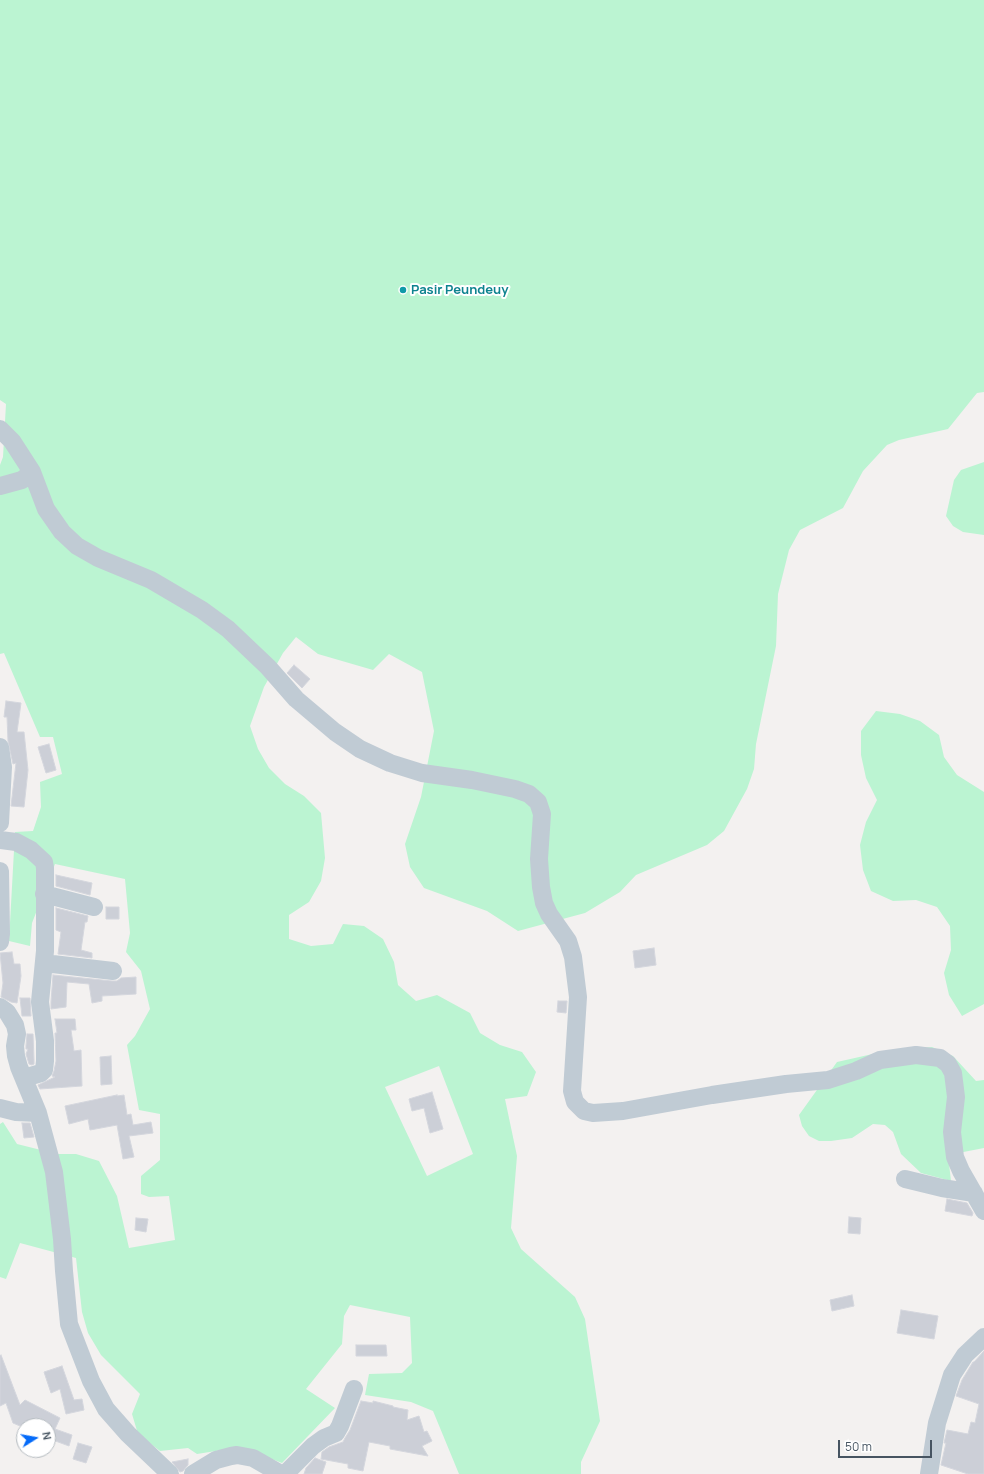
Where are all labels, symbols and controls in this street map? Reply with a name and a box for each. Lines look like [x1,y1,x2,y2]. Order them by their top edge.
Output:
place label: Pasir Peundeuy [411,282,509,298]
marker: Pasir Peundeuy [398,285,408,295]
north arrow [16,1418,56,1458]
text: N [39,1430,55,1441]
scale bar [840,1432,934,1458]
text: 50 m [845,1438,872,1455]

